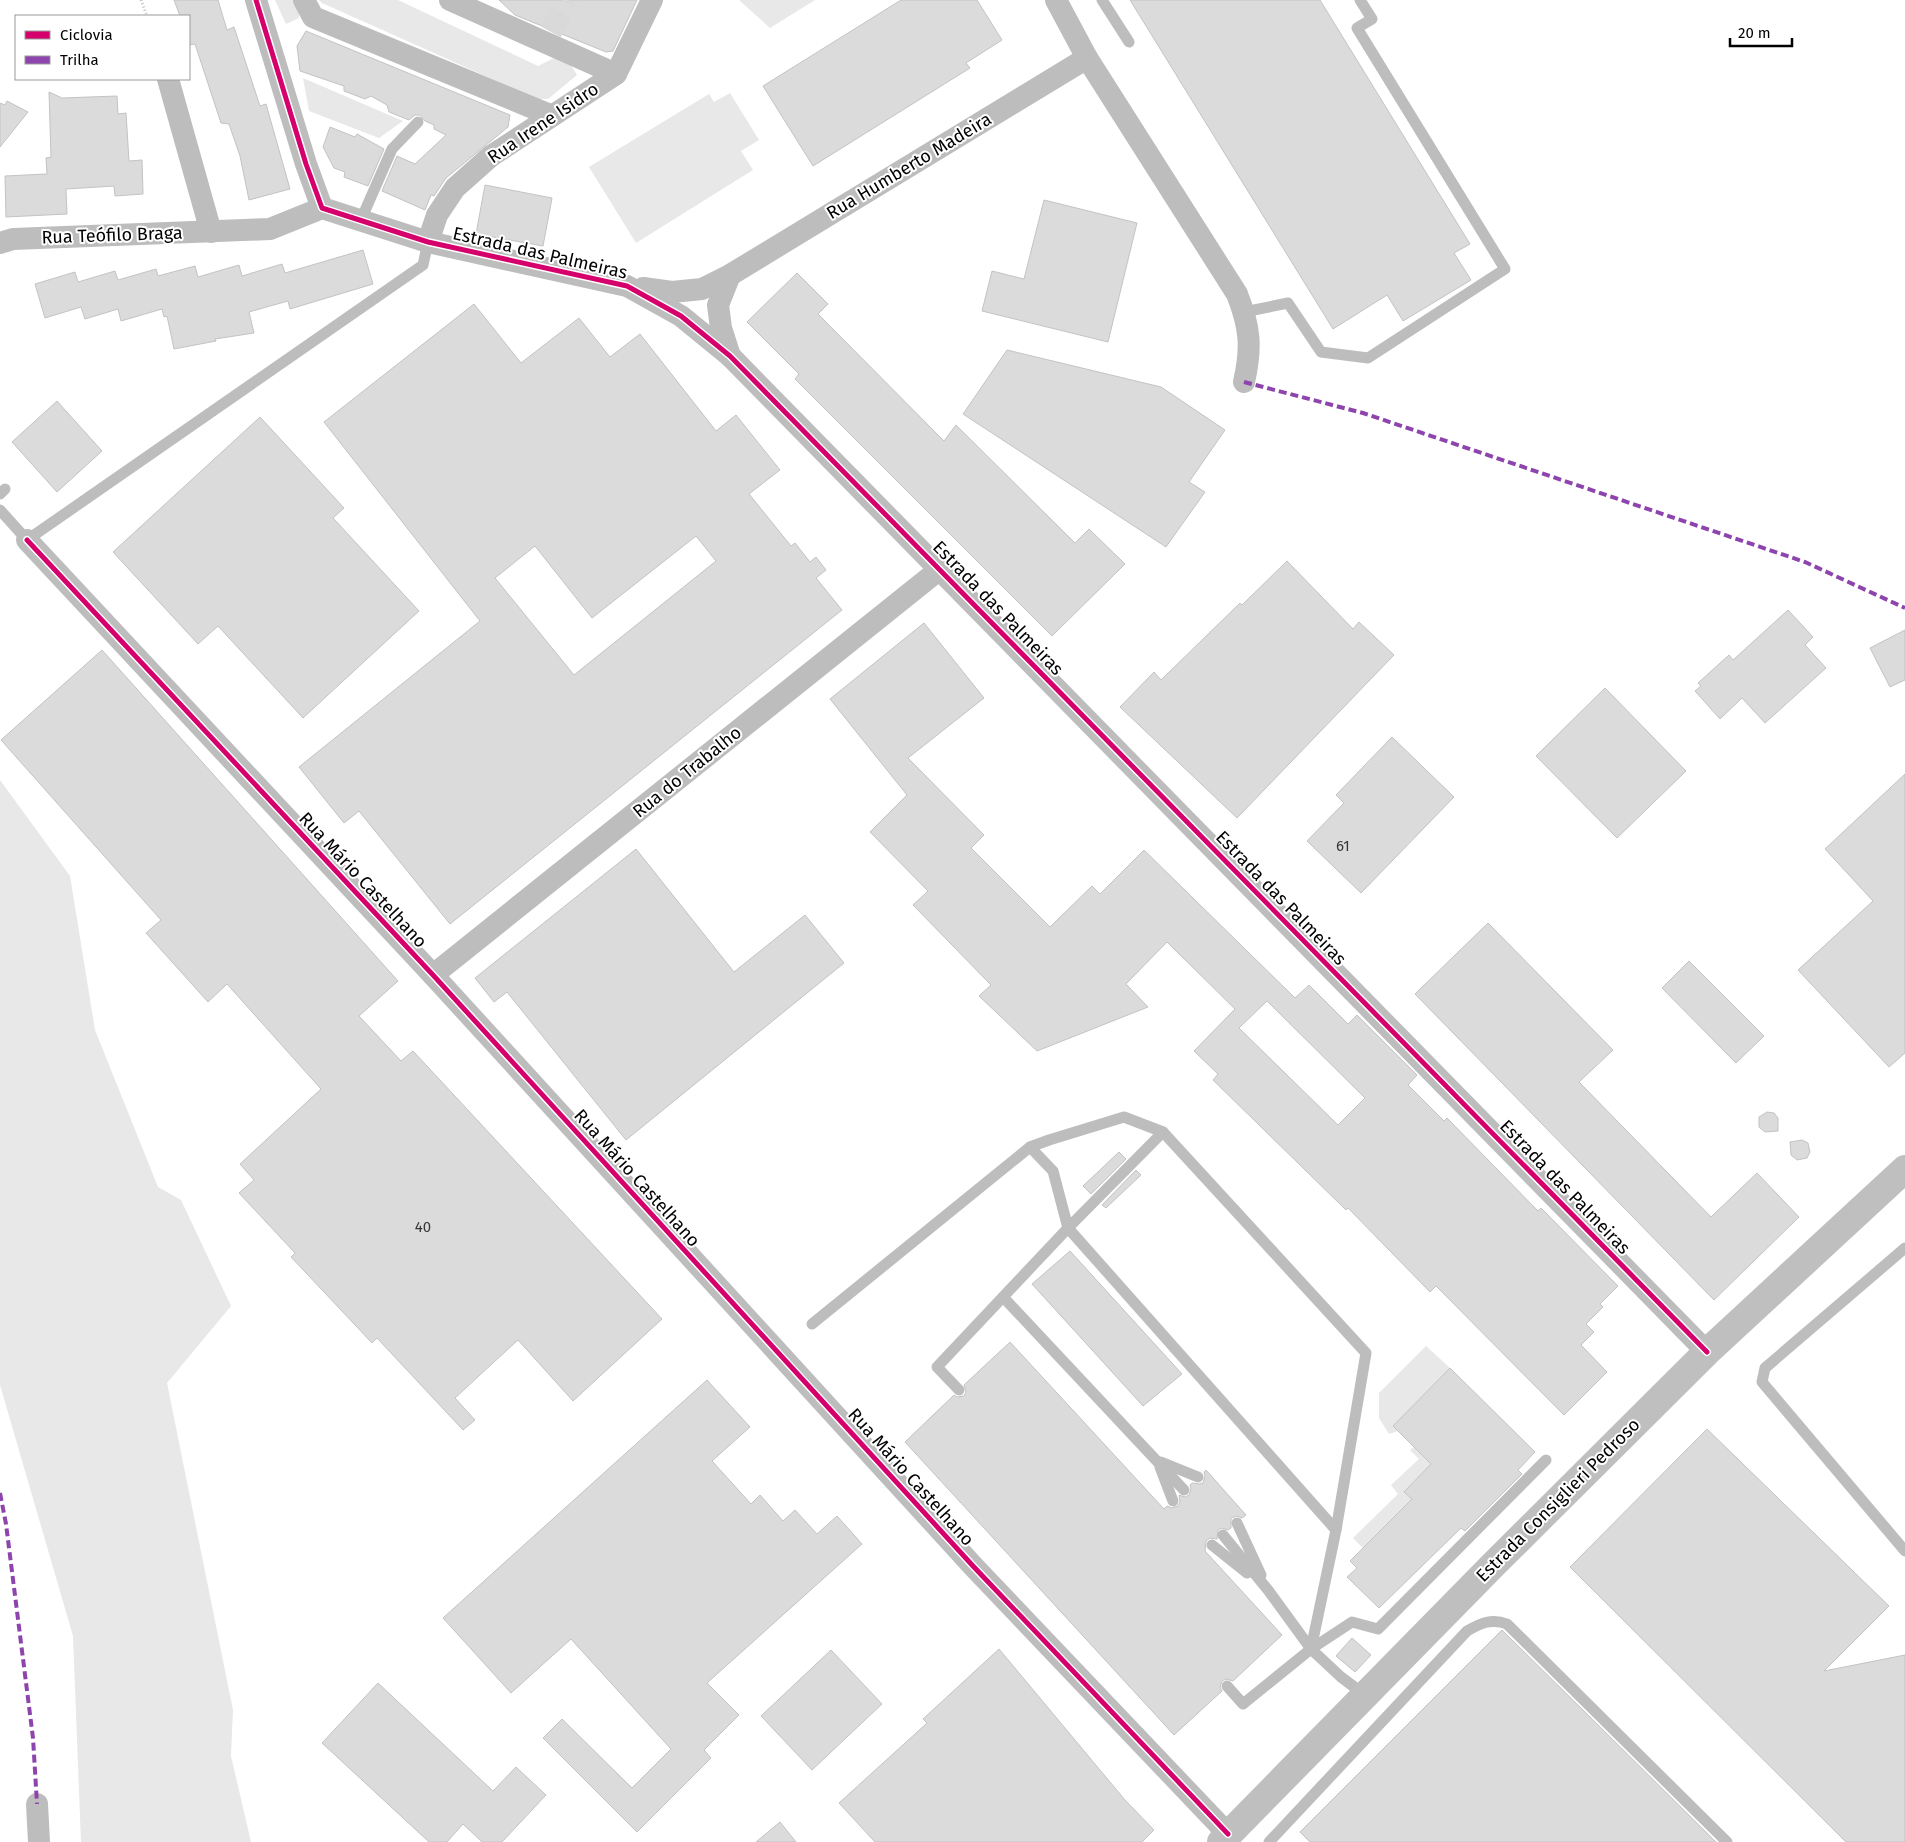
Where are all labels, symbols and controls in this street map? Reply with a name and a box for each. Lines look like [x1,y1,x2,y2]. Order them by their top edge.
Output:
legend [15,15,190,80]
scale bar [1730,15,1792,47]
text: 20 m [1738,24,1771,42]
text: Ciclovia [60,26,113,44]
text: Trilha [60,51,99,69]
street label: Rua Irene Isidro [483,78,603,168]
street label: Rua Humberto Madeira [823,108,995,224]
street label: Rua Teófilo Braga [41,222,183,248]
street label: Estrada das Palmeiras [451,222,629,284]
street label: Estrada das Palmeiras [928,536,1068,680]
street label: Rua do Trabalho [628,722,746,822]
street label: Rua Mário Castelhano [294,808,432,952]
street label: Estrada das Palmeiras [1211,826,1351,970]
house number: 61 [1336,837,1350,855]
street label: Rua Mário Castelhano [569,1105,705,1251]
street label: Estrada das Palmeiras [1495,1115,1635,1259]
house number: 40 [415,1218,431,1236]
street label: Rua Mário Castelhano [843,1404,979,1550]
street label: Estrada Consiglieri Pedroso [1471,1413,1645,1587]

